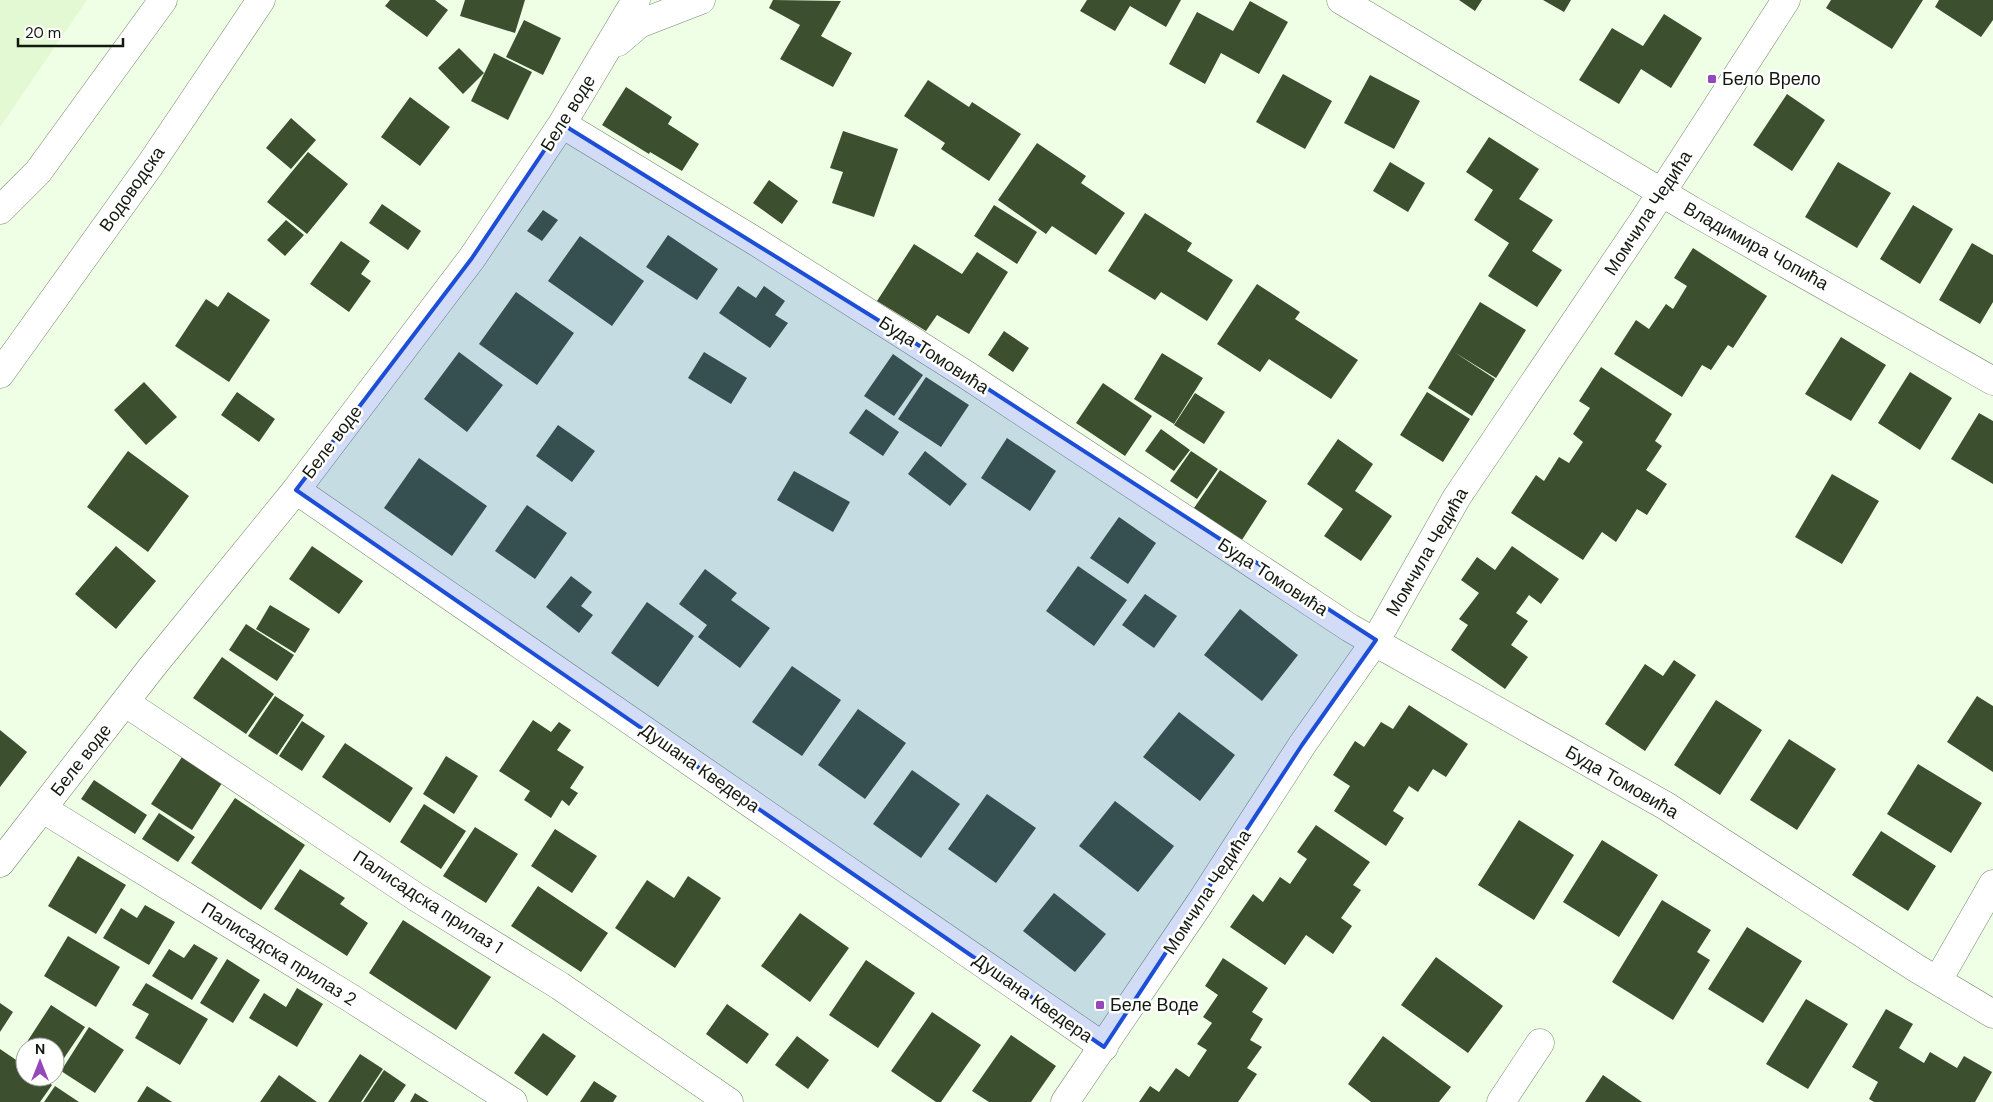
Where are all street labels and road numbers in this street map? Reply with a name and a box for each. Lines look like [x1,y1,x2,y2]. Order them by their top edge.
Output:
street label: Беле воде [535,70,601,156]
street label: Водоводска [94,141,171,236]
street label: Момчила Чедића [1599,145,1698,280]
street label: Владимира Чопића [1679,196,1834,296]
street label: Буда Томовића [874,310,995,400]
street label: Беле воде [297,400,367,484]
street label: Момчила Чедића [1380,483,1474,621]
street label: Буда Томовића [1213,532,1334,622]
street label: Душана Кведера [635,718,765,819]
street label: Беле воде [45,719,117,801]
street label: Буда Томовића [1561,740,1684,825]
street label: Момчила Чедића [1158,824,1257,959]
street label: Палисадска прилаз 1 [349,845,507,959]
street label: Палисадска прилаз 2 [197,896,361,1012]
street label: Душана Кведера [968,948,1098,1049]

